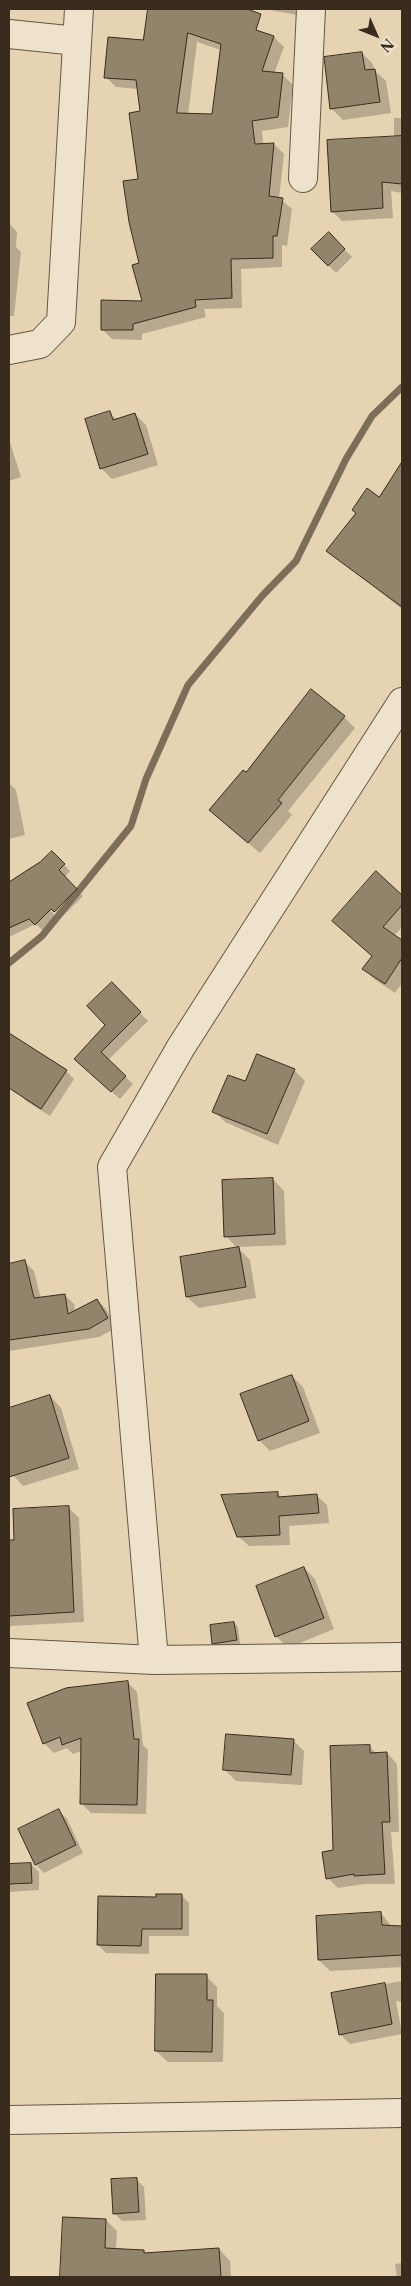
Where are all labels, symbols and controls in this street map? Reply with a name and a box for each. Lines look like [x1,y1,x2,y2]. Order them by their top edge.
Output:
north arrow [351,10,401,60]
text: N [376,35,397,56]

